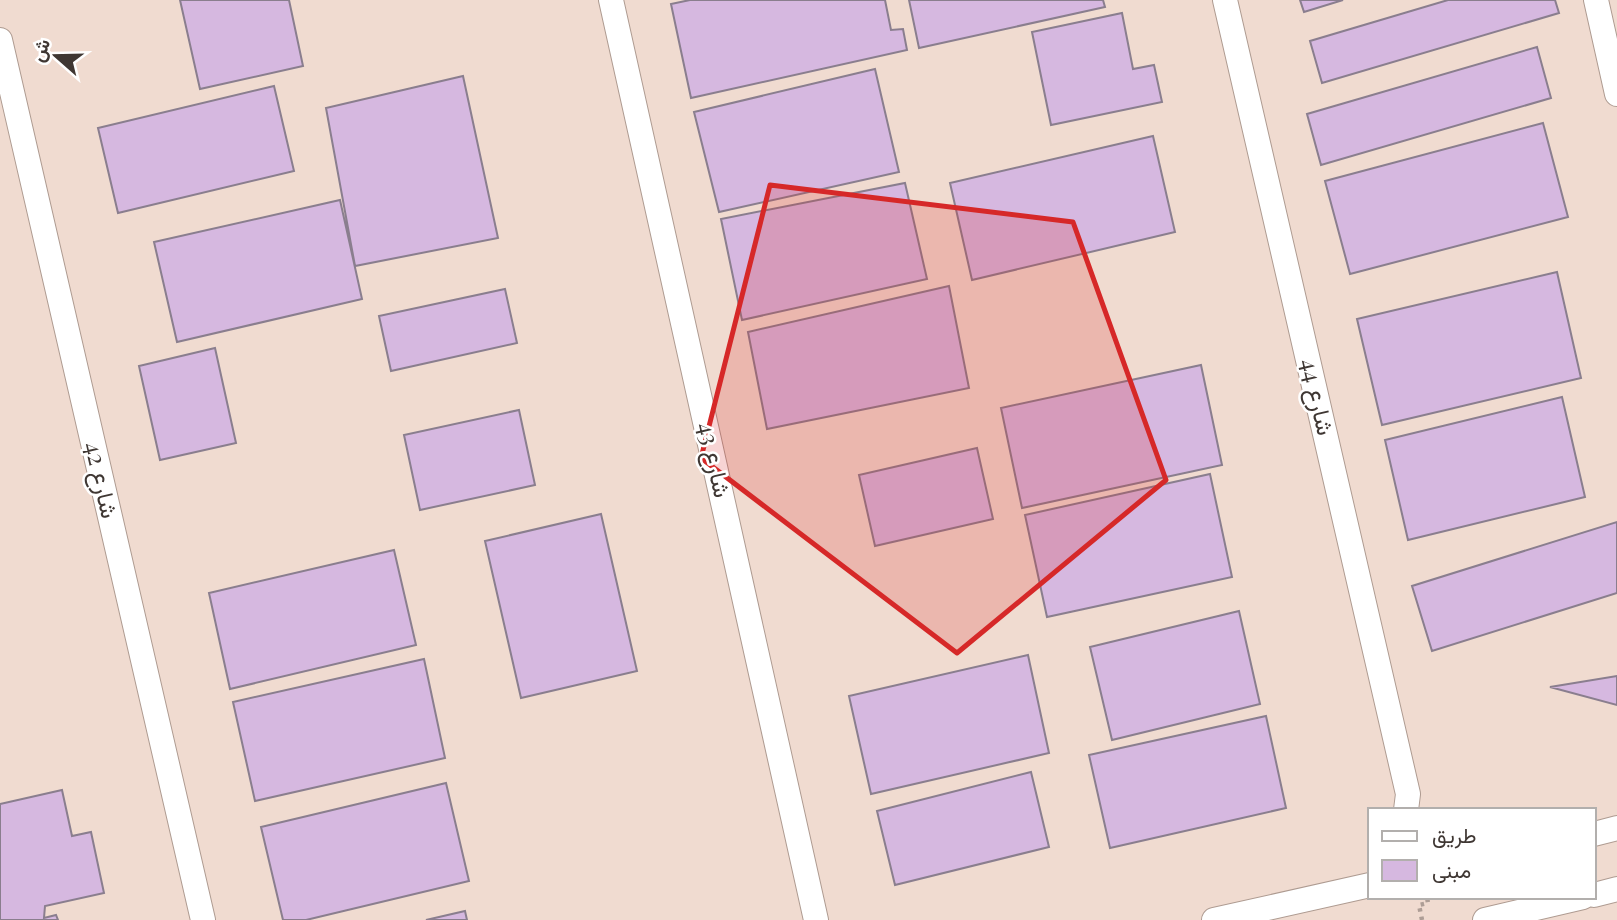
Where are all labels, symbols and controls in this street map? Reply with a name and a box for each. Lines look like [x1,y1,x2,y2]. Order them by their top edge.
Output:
north arrow [21,21,91,91]
text: ش [23,35,55,65]
street label: شارع 44 [1293,355,1343,439]
street label: شارع 43 [690,419,740,501]
street label: شارع 42 [77,438,127,521]
legend [1368,808,1596,899]
text: طريق [1432,820,1477,849]
text: مبنى [1432,855,1471,883]

